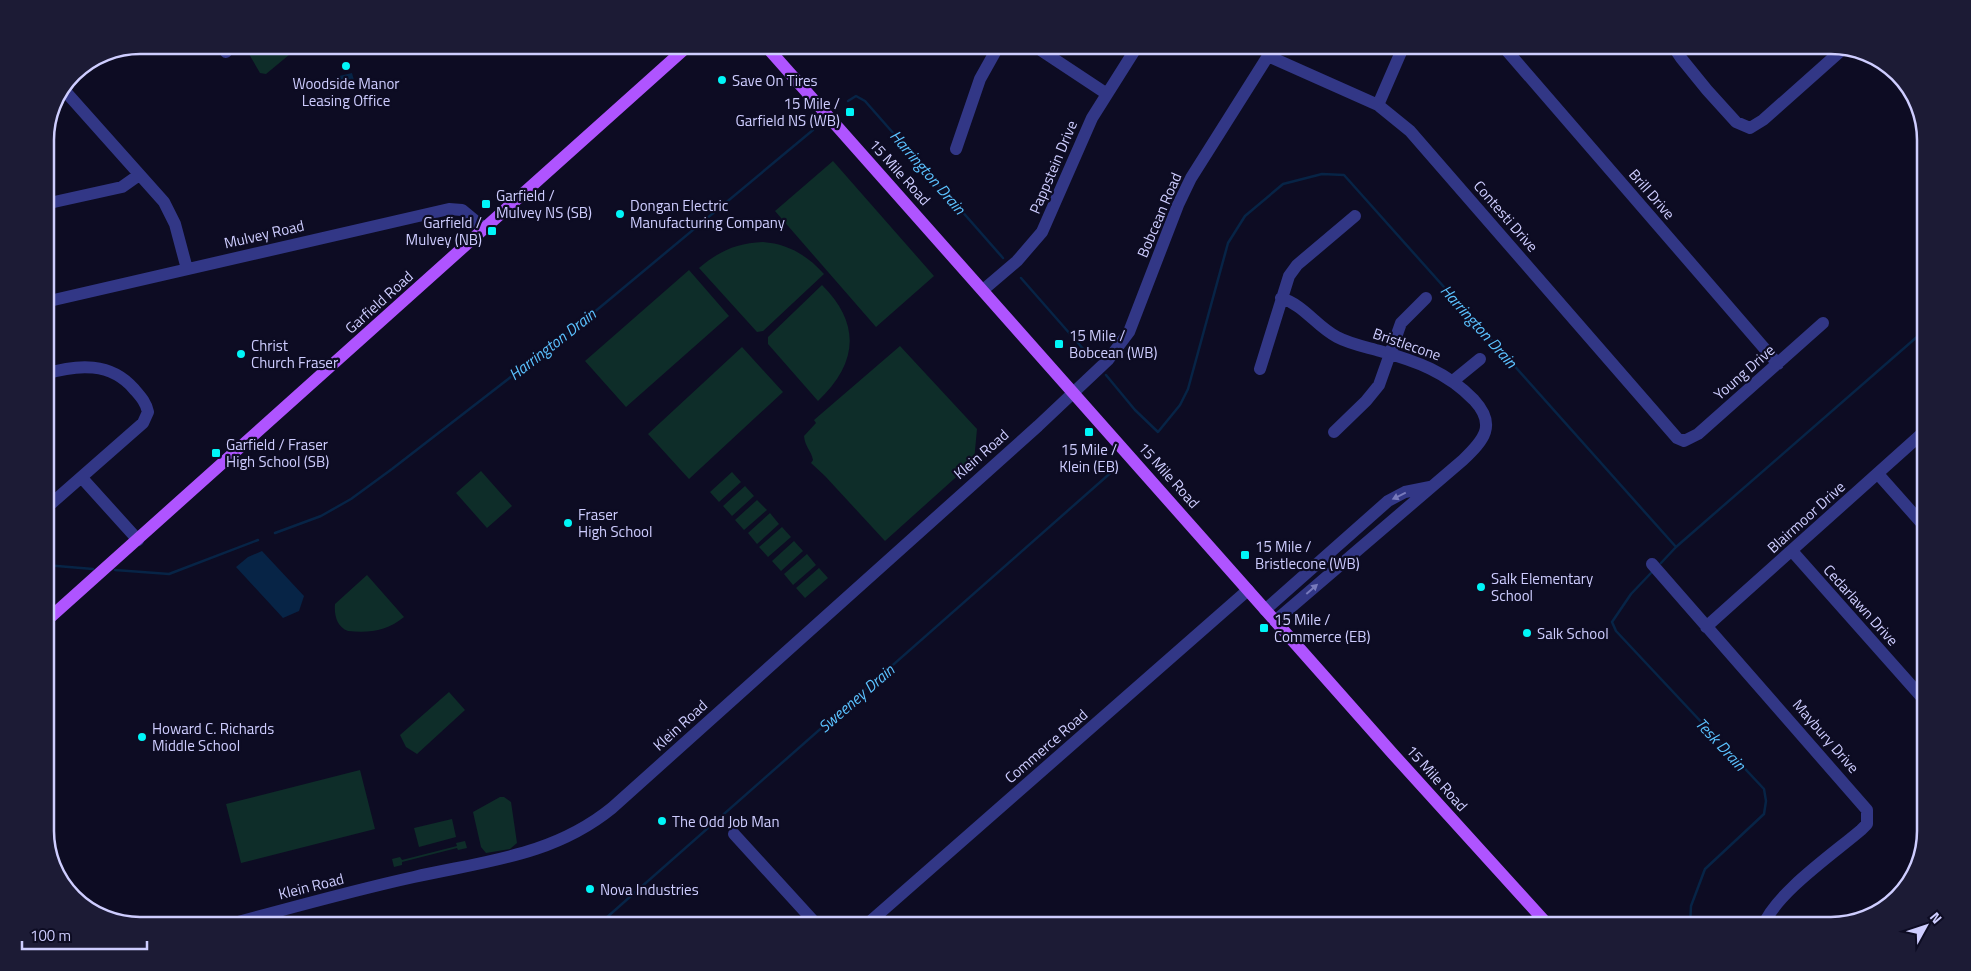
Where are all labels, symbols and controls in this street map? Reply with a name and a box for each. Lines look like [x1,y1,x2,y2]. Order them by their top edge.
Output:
marker: Woodside Manor Leasing Office [340,60,352,72]
place label: Save On Tires [732,69,818,92]
place label: Woodside Manor Leasing Office [292,72,400,112]
marker: Save On Tires [716,74,728,86]
place label: 15 Mile / Garfield NS (WB) [736,92,840,132]
marker: 15 Mile / Garfield NS (WB) [844,106,856,118]
street label: Pappstein Drive [1023,117,1083,217]
water label: Harrington Drain [884,124,972,220]
street label: 15 Mile Road [864,134,936,210]
street label: Brill Drive [1623,164,1681,224]
street label: Bobcean Road [1131,169,1187,261]
street label: Contesti Drive [1468,175,1544,257]
place label: Garfield / Mulvey NS (SB) [496,184,592,224]
place label: Dongan Electric Manufacturing Company [630,194,785,234]
marker: Garfield / Mulvey NS (SB) [480,198,492,210]
marker: Dongan Electric Manufacturing Company [614,208,626,220]
place label: Garfield / Mulvey (NB) [406,211,482,251]
street label: Mulvey Road [222,214,306,254]
marker: Garfield / Mulvey (NB) [486,225,498,237]
street label: Garfield Road [340,265,418,339]
water label: Harrington Drain [1435,279,1524,374]
water label: Harrington Drain [503,302,602,386]
street label: Bristlecone [1370,322,1444,366]
place label: 15 Mile / Bobcean (WB) [1069,324,1157,364]
place label: Christ Church Fraser [251,334,338,374]
marker: 15 Mile / Bobcean (WB) [1053,338,1065,350]
street label: Young Drive [1708,339,1780,405]
marker: Christ Church Fraser [235,348,247,360]
street label: Klein Road [948,423,1014,485]
marker: 15 Mile / Klein (EB) [1083,426,1095,438]
place label: Garfield / Fraser High School (SB) [226,433,329,473]
street label: 15 Mile Road [1133,437,1205,513]
place label: 15 Mile / Klein (EB) [1059,438,1119,478]
marker: Garfield / Fraser High School (SB) [210,447,222,459]
street label: Blairmoor Drive [1762,476,1850,558]
one-way arrow [1392,492,1406,500]
place label: Fraser High School [578,503,653,543]
marker: Fraser High School [562,517,574,529]
place label: 15 Mile / Bristlecone (WB) [1255,535,1360,575]
marker: 15 Mile / Bristlecone (WB) [1239,549,1251,561]
street label: Cedarlawn Drive [1818,559,1904,651]
place label: Salk Elementary School [1491,567,1593,607]
marker: Salk Elementary School [1475,581,1487,593]
one-way arrow [1305,583,1317,595]
place label: 15 Mile / Commerce (EB) [1274,608,1370,648]
marker: 15 Mile / Commerce (EB) [1258,622,1270,634]
place label: Salk School [1537,622,1609,645]
marker: Salk School [1521,627,1533,639]
water label: Sweeney Drain [813,657,900,738]
street label: Klein Road [648,694,712,756]
street label: Maybury Drive [1787,694,1865,778]
street label: Commerce Road [999,703,1093,789]
water label: Tesk Drain [1690,712,1753,777]
place label: Howard C. Richards Middle School [152,717,274,757]
marker: Howard C. Richards Middle School [136,731,148,743]
street label: 15 Mile Road [1401,740,1473,816]
place label: The Odd Job Man [672,810,779,833]
marker: The Odd Job Man [656,815,668,827]
street label: Klein Road [276,867,346,905]
place label: Nova Industries [600,878,699,901]
marker: Nova Industries [584,883,596,895]
north arrow [1901,901,1951,951]
text: N [1925,907,1948,928]
scale bar [22,918,148,950]
text: 100 m [30,924,71,947]

